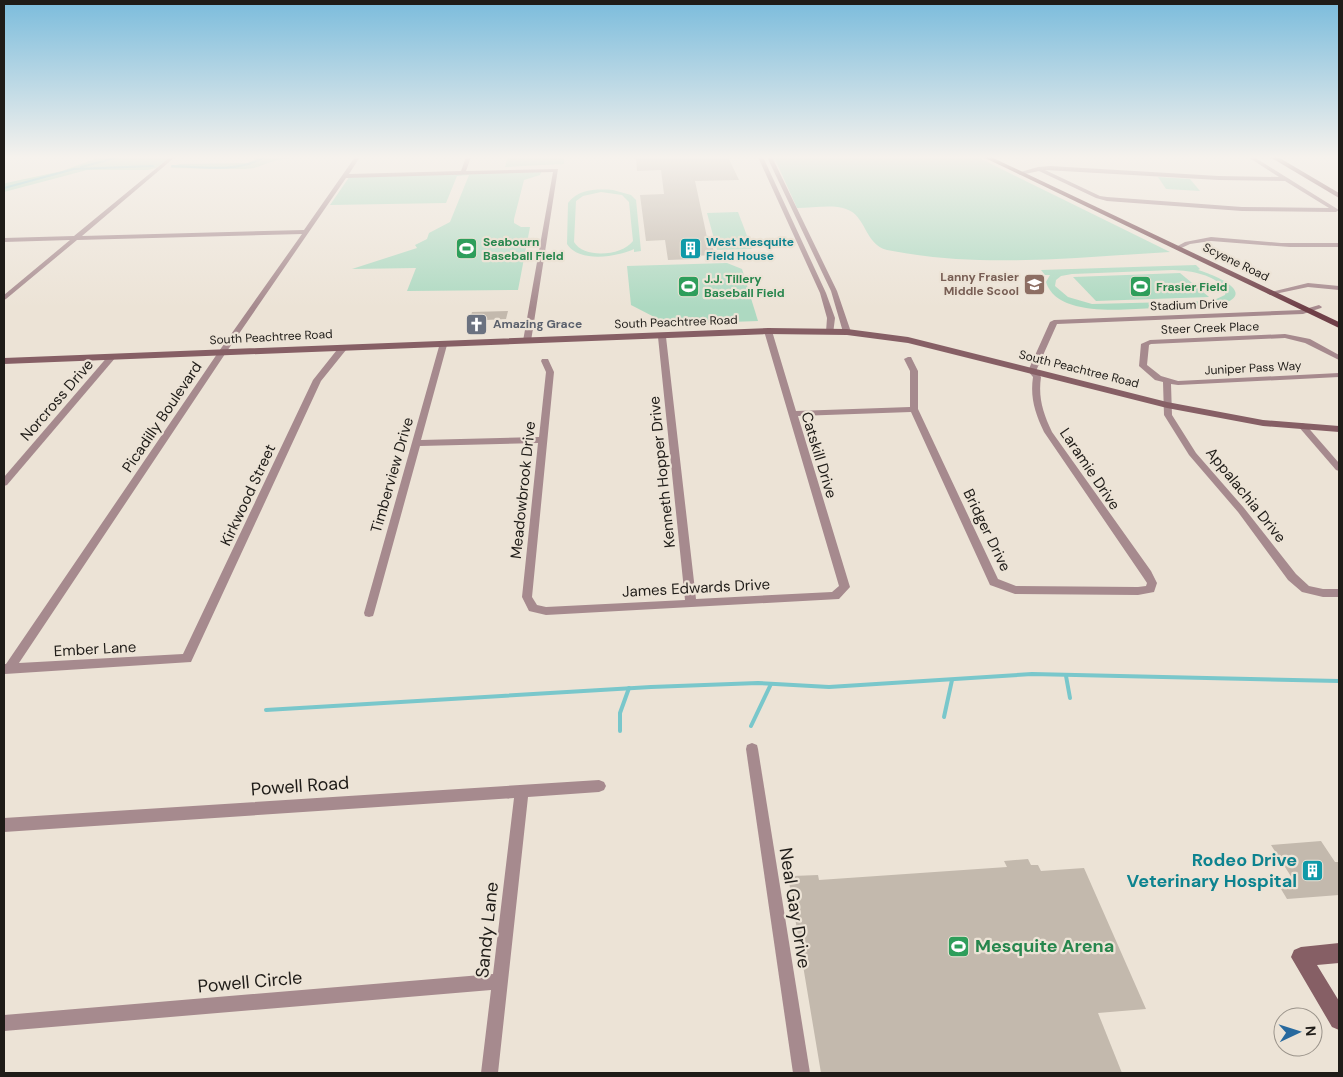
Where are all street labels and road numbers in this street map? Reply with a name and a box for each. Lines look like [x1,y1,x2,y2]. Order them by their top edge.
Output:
street label: Scyene Road [1200,239,1272,285]
street label: Stadium Drive [1150,296,1228,314]
street label: South Peachtree Road [614,312,738,332]
street label: Steer Creek Place [1161,318,1260,338]
street label: South Peachtree Road [209,326,333,348]
street label: South Peachtree Road [1017,346,1141,392]
street label: Norcross Drive [16,355,98,445]
street label: Juniper Pass Way [1204,357,1302,379]
street label: Picadilly Boulevard [117,358,207,476]
street label: Kenneth Hopper Drive [644,395,680,549]
street label: Catskill Drive [796,409,842,501]
street label: Timberview Drive [366,415,418,535]
street label: Meadowbrook Drive [506,420,540,560]
street label: Laramie Drive [1055,424,1125,514]
street label: Kirkwood Street [216,441,280,549]
street label: Appalachia Drive [1201,443,1291,547]
street label: Bridger Drive [958,486,1016,574]
street label: James Edwards Drive [622,574,770,602]
street label: Ember Lane [53,637,137,661]
street label: Powell Road [250,771,350,801]
street label: Neal Gay Drive [774,846,816,970]
street label: Sandy Lane [470,881,504,979]
street label: Powell Circle [197,965,303,999]

